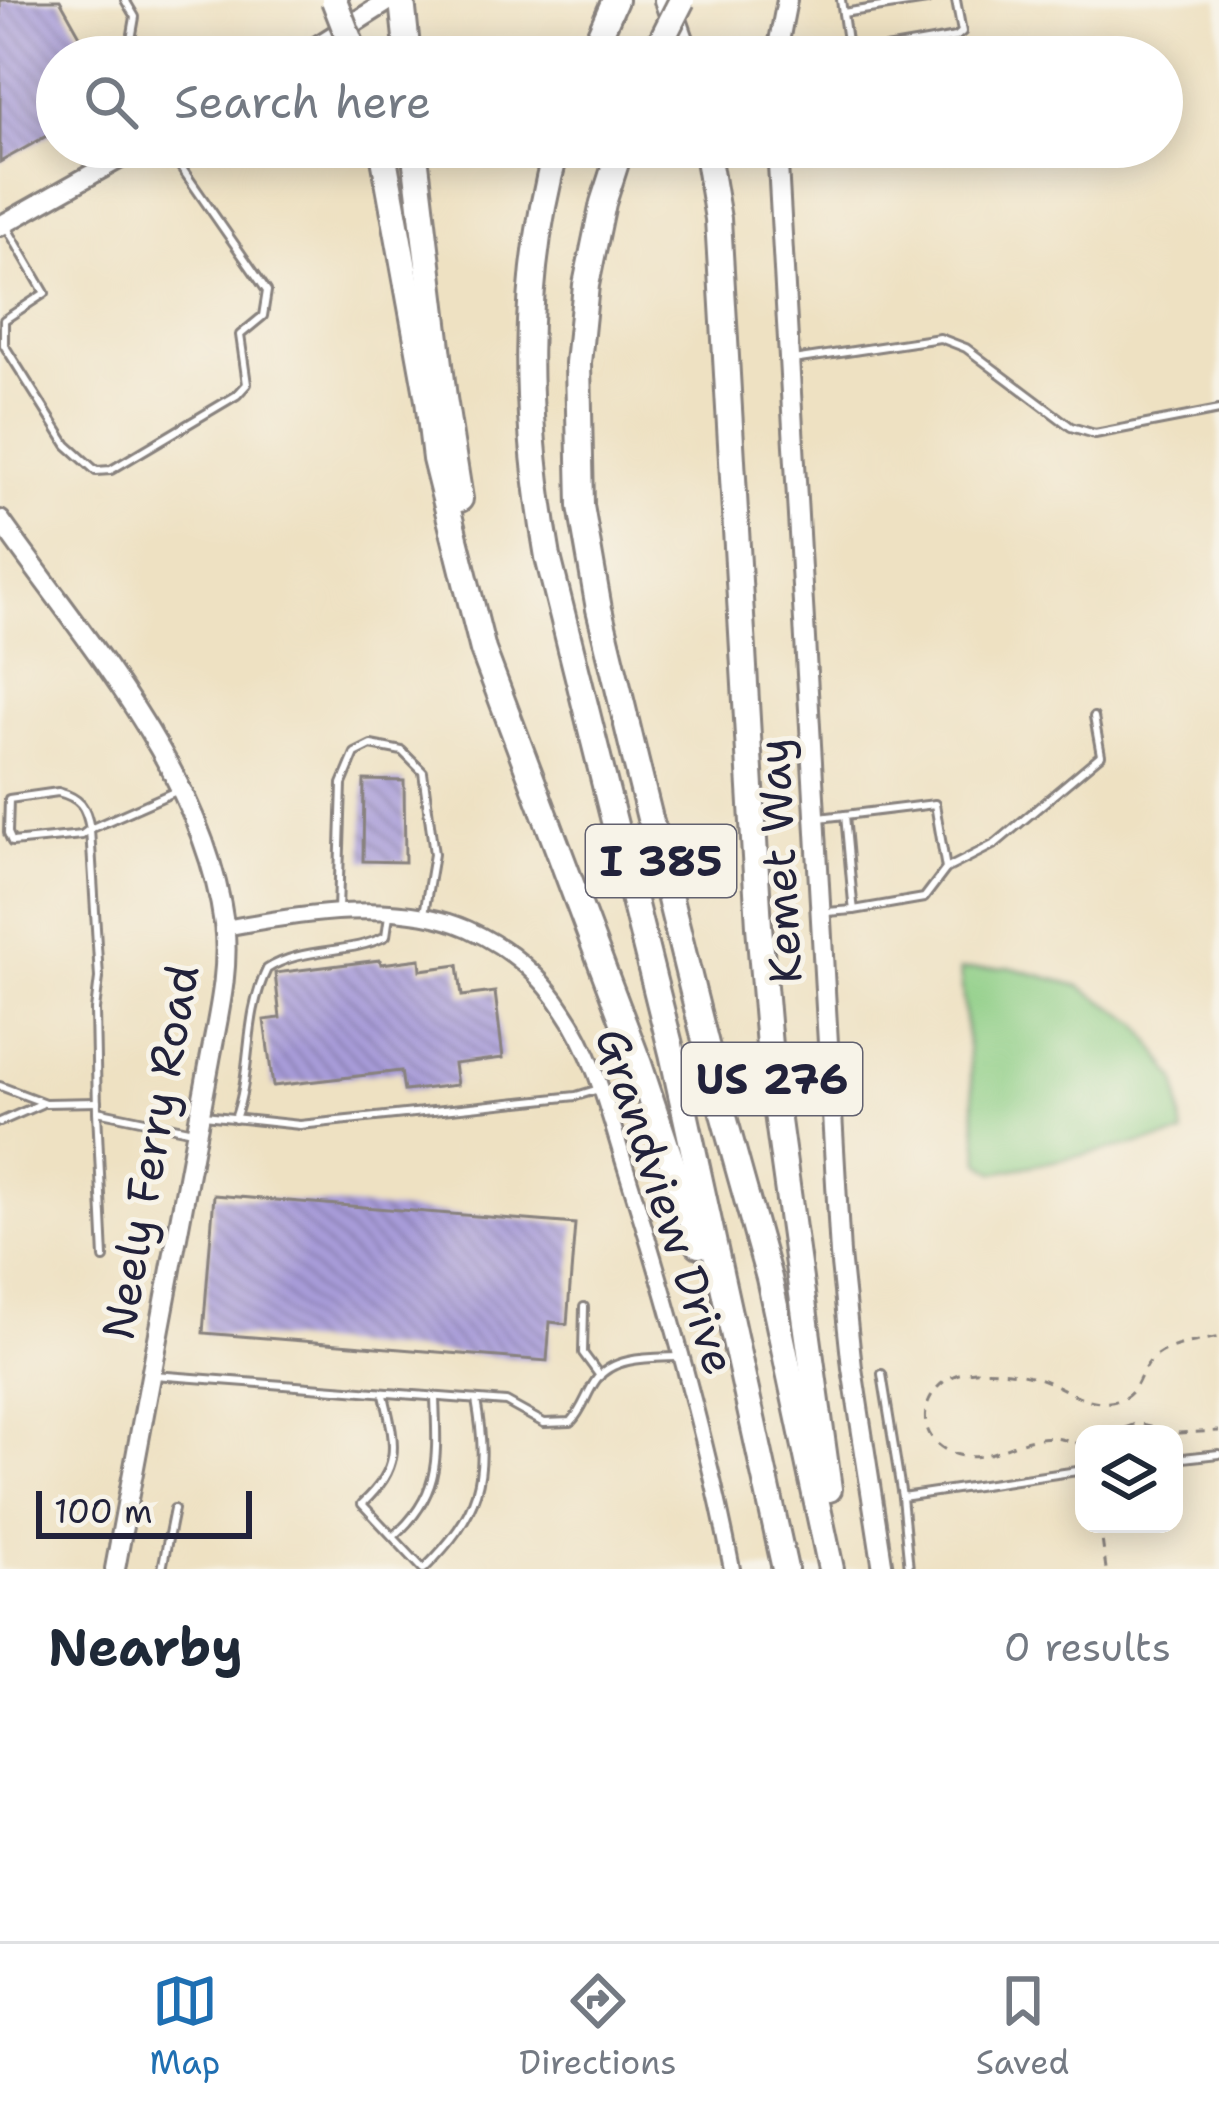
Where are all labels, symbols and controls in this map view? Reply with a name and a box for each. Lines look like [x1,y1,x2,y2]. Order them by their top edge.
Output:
search box [36,36,1183,168]
icon: search [78,69,144,135]
text: Search here [174,72,431,132]
street label: Kemet Way [743,737,815,985]
road number: I 385 [586,825,736,897]
street label: Neely Ferry Road [87,960,213,1344]
street label: Grandview Drive [582,1020,750,1382]
road number: US 276 [682,1043,862,1115]
map controls [1075,1425,1183,1533]
button: layers [1075,1425,1183,1533]
scale bar [36,1485,252,1538]
text: 100 m [54,1489,153,1534]
text: Nearby [48,1613,243,1681]
text: 0 results [1004,1621,1171,1673]
tab: Map [150,1968,220,2085]
tab: Directions [519,1968,677,2085]
tab: Saved [976,1968,1069,2085]

